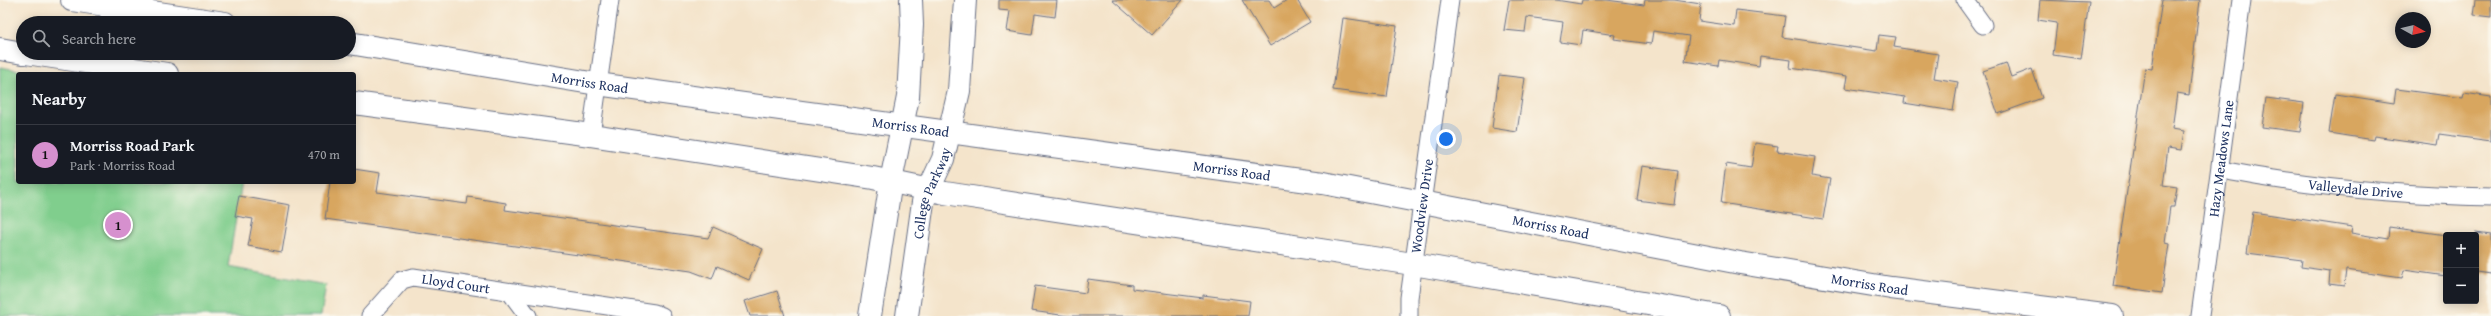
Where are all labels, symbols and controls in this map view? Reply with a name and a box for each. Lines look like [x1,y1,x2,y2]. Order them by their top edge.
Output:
north arrow [2395,12,2431,48]
search box [16,16,356,60]
icon: search [30,27,52,49]
text: Search here [62,28,136,49]
street label: Morriss Road [550,67,630,98]
text: Nearby [32,86,86,111]
street label: Hazy Meadows Lane [2203,98,2239,218]
street label: Morriss Road [871,112,951,142]
your location [1436,129,1456,149]
text: Morriss Road Park [70,135,194,156]
text: 1 [42,145,48,164]
text: 470 m [308,145,340,164]
street label: College Parkway [908,145,955,240]
street label: Morriss Road [1192,155,1272,186]
text: Park · Morriss Road [70,156,175,175]
street label: Woodview Drive [1405,157,1438,254]
street label: Valleydale Drive [2307,174,2404,203]
pin: 1 [105,210,131,240]
street label: Morriss Road [1511,210,1591,244]
map controls [2443,232,2479,304]
button: + [2443,232,2479,268]
street label: Lloyd Court [421,268,491,298]
street label: Morriss Road [1830,268,1910,300]
button: − [2443,268,2479,304]

